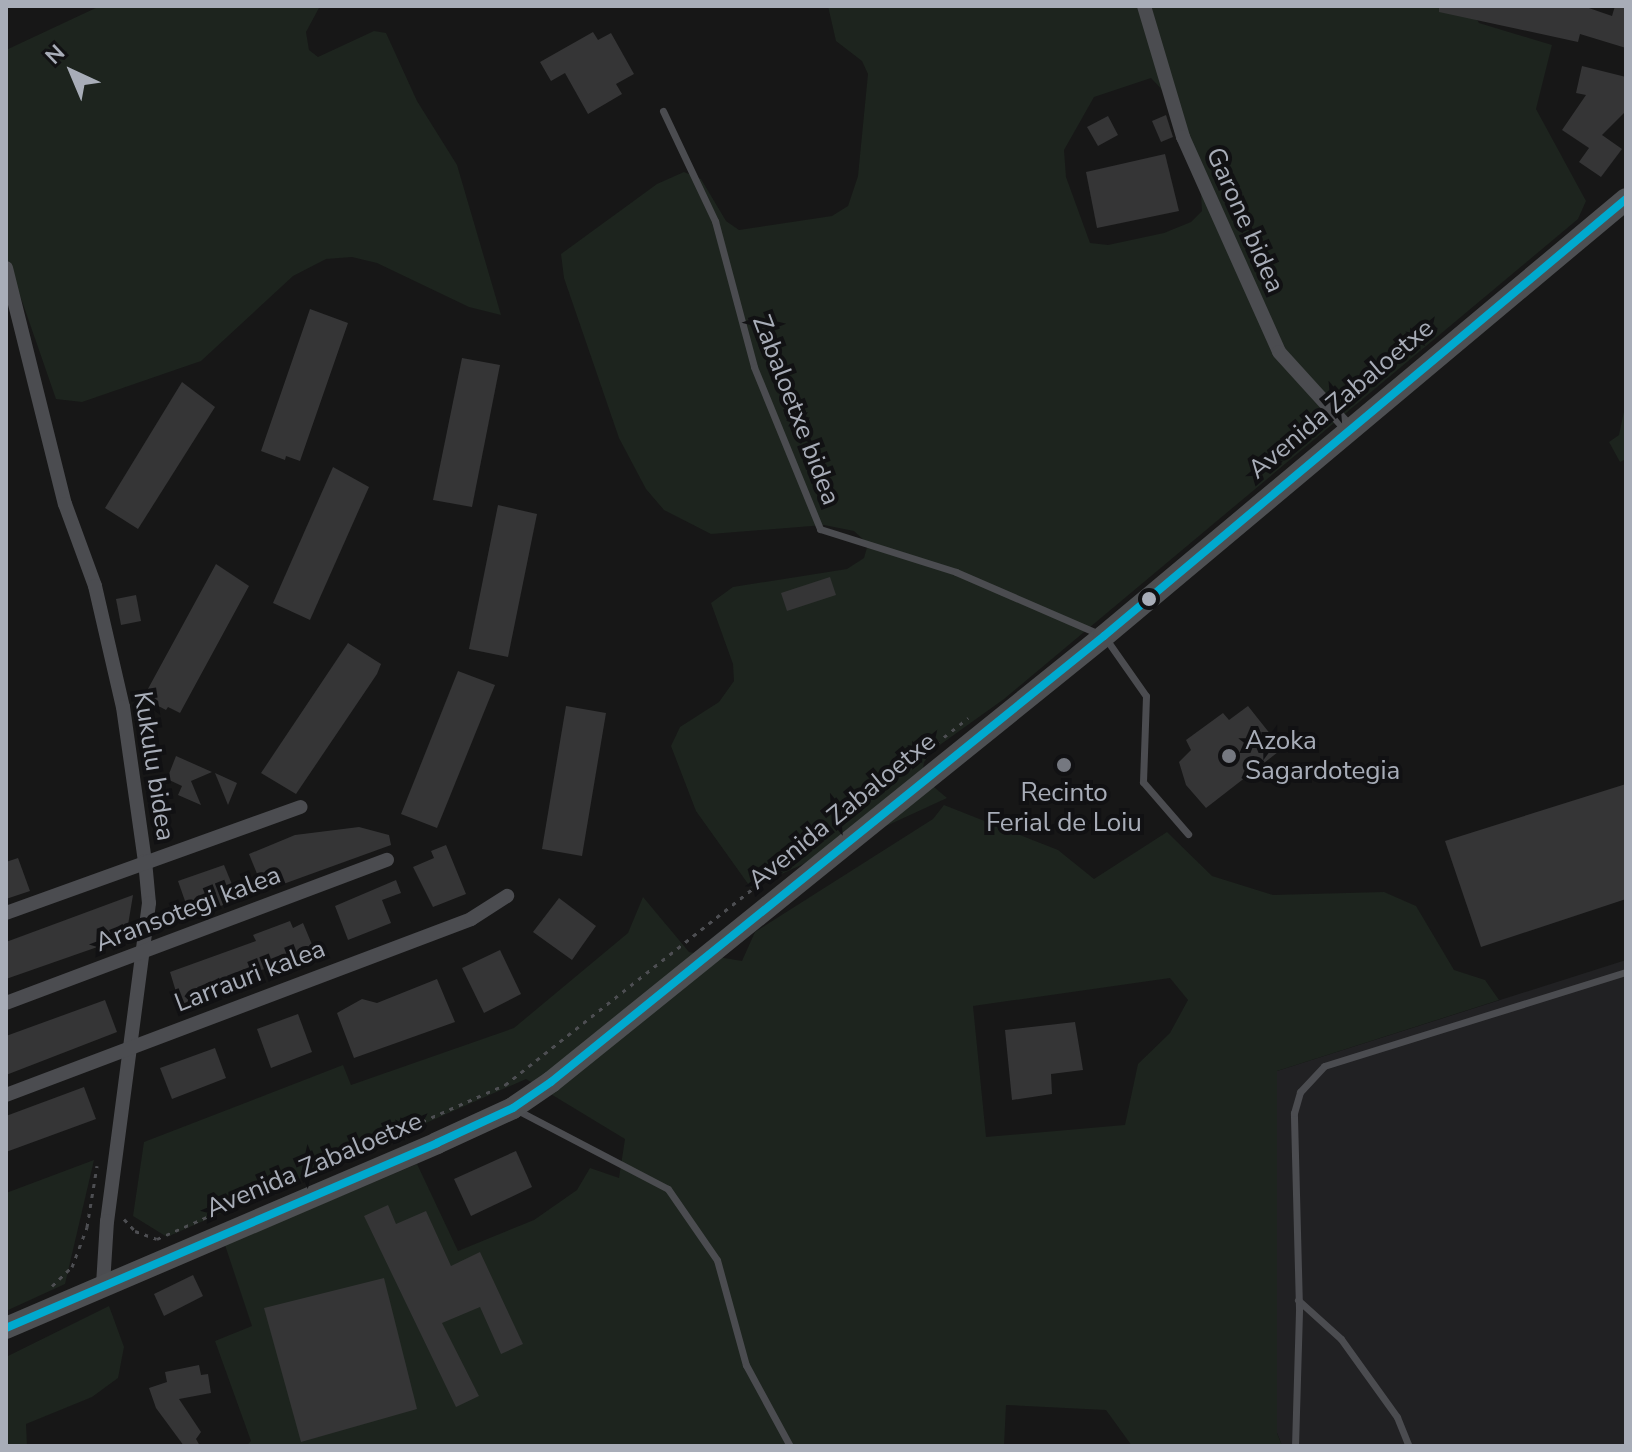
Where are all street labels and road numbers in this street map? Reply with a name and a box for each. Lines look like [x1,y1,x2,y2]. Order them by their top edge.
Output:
street label: Garone bidea [1199,143,1291,297]
street label: Zabaloetxe bidea [745,311,847,509]
street label: Avenida Zabaloetxe [1242,313,1440,485]
street label: Kukulu bidea [127,689,181,843]
street label: Avenida Zabaloetxe [742,726,942,896]
street label: Aransotegi kalea [91,859,285,959]
street label: Larrauri kalea [170,933,330,1019]
street label: Avenida Zabaloetxe [201,1105,427,1225]

